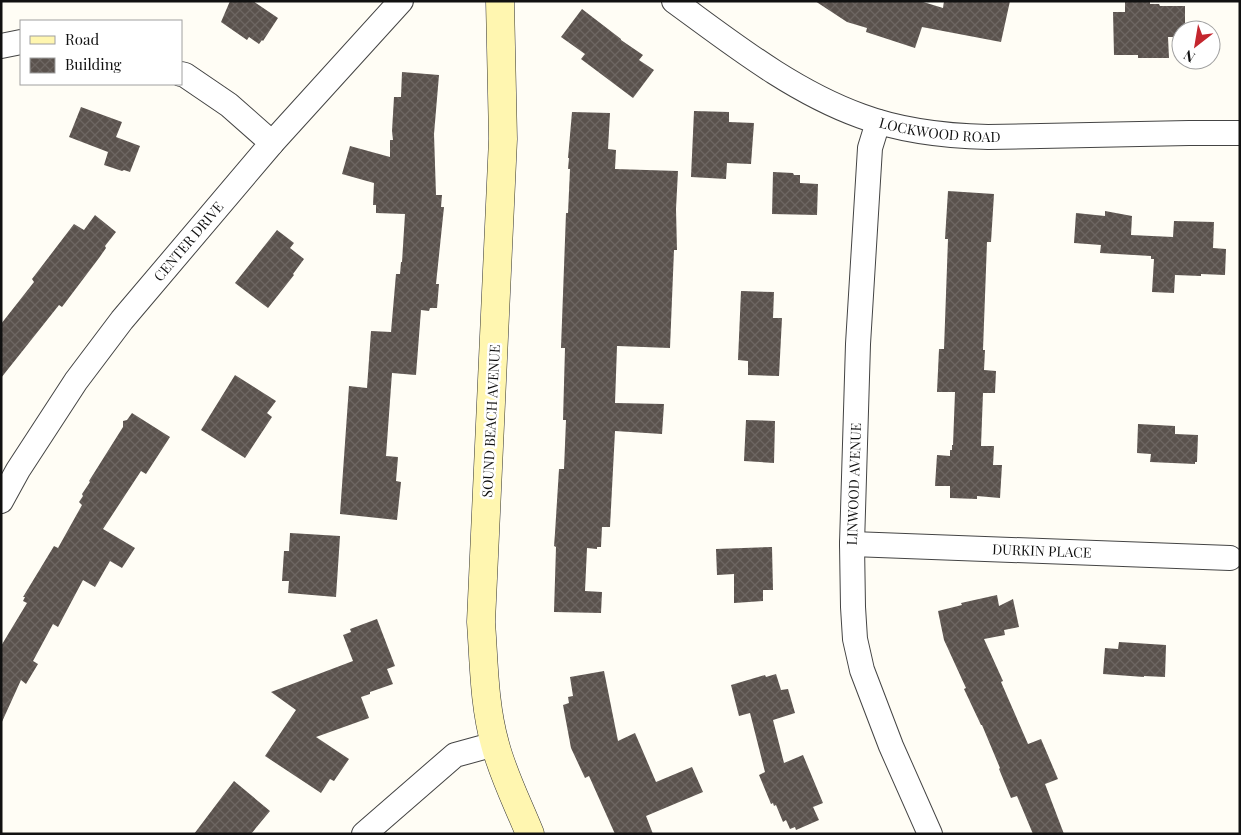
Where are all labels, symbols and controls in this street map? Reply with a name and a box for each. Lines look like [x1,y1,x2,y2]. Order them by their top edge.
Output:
legend [20,20,182,85]
north arrow [1171,20,1221,70]
text: Road [65,29,99,49]
text: N [1180,46,1198,67]
text: Building [65,54,122,74]
street label: LOCKWOOD ROAD [877,113,1001,146]
street label: CENTER DRIVE [149,197,227,285]
street label: SOUND BEACH AVENUE [477,344,504,498]
street label: LINWOOD AVENUE [842,422,865,546]
street label: DURKIN PLACE [992,539,1092,562]

